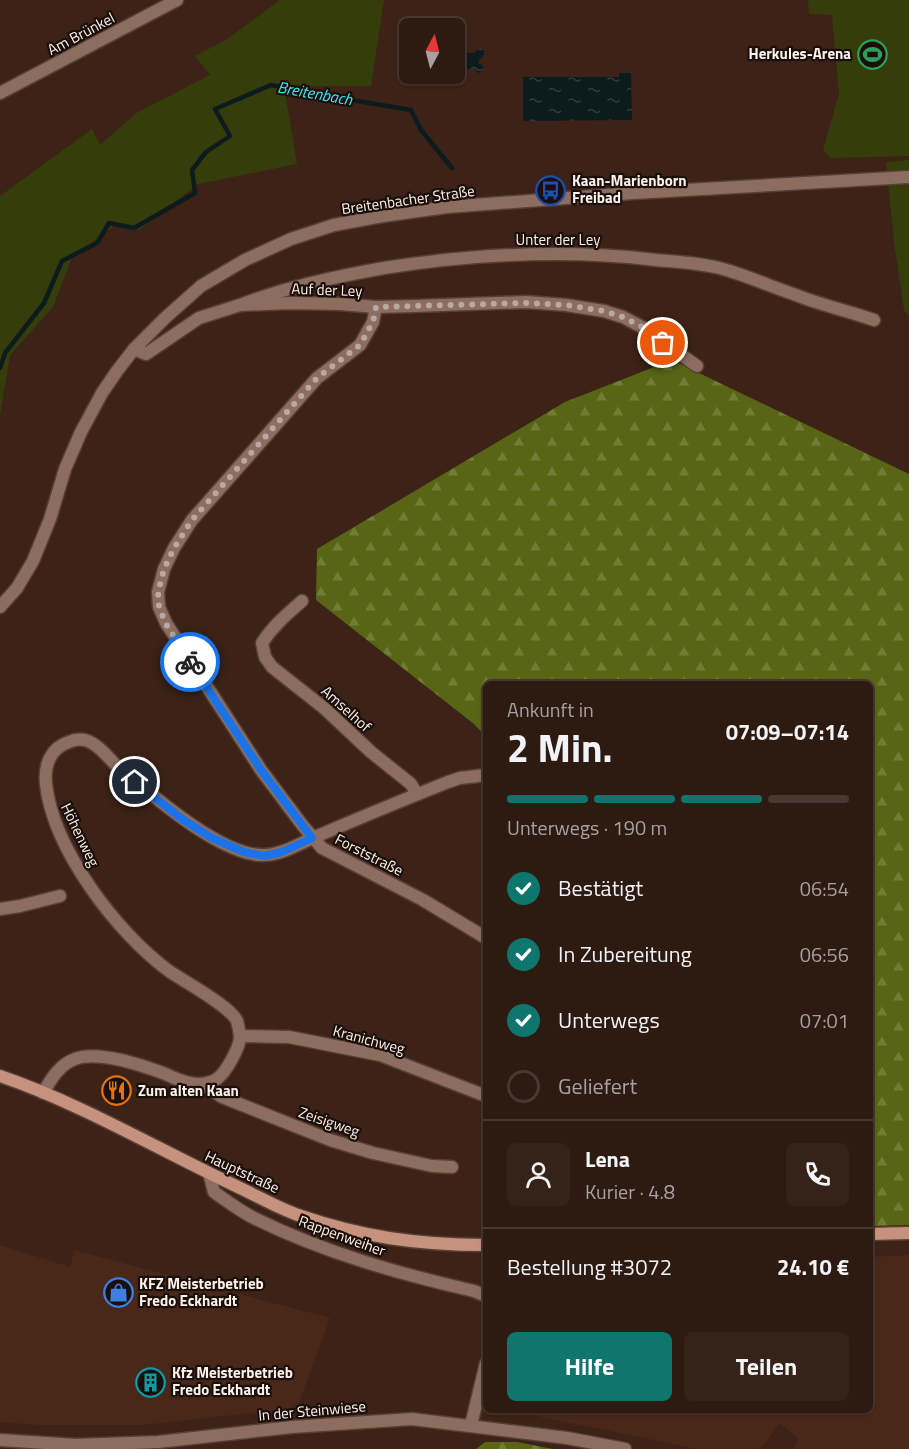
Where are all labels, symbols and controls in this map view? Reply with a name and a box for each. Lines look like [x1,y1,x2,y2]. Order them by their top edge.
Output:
street label: Am Brünkel [43,6,119,61]
north arrow [399,18,465,84]
map controls [399,18,465,84]
sports icon: Herkules-Arena [856,38,888,70]
place label: Herkules-Arena [749,42,851,65]
water label: Breitenbach [276,75,355,112]
place label: Kaan-Marienborn Freibad [572,169,687,209]
bus stop icon: Kaan-Marienborn Freibad [535,174,567,206]
street label: Breitenbacher Straße [340,179,476,220]
street label: Unter der Ley [516,228,600,251]
street label: Auf der Ley [291,277,363,302]
pin [637,317,688,368]
icon: bag [646,326,679,359]
courier [160,632,220,692]
icon: bike [174,646,207,679]
street label: Amselhof [316,680,377,737]
text: Ankunft in [507,694,594,725]
text: 07:09–07:14 [726,715,849,749]
text: 2 Min. [507,718,613,777]
pin [109,756,160,807]
icon: home [118,765,151,798]
street label: Höhenweg [55,799,106,871]
text: Unterwegs · 190 m [507,812,667,843]
street label: Forststraße [331,827,407,882]
text: Bestätigt [558,871,643,905]
icon: check [507,872,540,905]
text: 06:54 [800,873,849,904]
text: In Zubereitung [558,937,692,971]
icon: check [507,938,540,971]
text: 06:56 [800,939,849,970]
text: Unterwegs [558,1003,660,1037]
icon: check [507,1004,540,1037]
text: 07:01 [800,1005,849,1036]
street label: Kranichweg [331,1019,408,1060]
text: Geliefert [558,1069,637,1103]
restaurant icon: Zum alten Kaan [101,1075,133,1107]
place label: Zum alten Kaan [138,1079,239,1102]
street label: Zeisigweg [295,1100,363,1143]
text: Lena [585,1142,630,1176]
button: person [507,1143,570,1206]
button: phone [786,1143,849,1206]
street label: Hauptstraße [201,1144,283,1199]
text: Kurier · 4.8 [585,1176,675,1207]
street label: Rappenweiher [295,1209,389,1262]
text: Bestellung #3072 [507,1250,672,1284]
text: 24.10 € [777,1250,849,1284]
place label: KFZ Meisterbetrieb Fredo Eckhardt [139,1272,264,1312]
shop icon: KFZ Meisterbetrieb Fredo Eckhardt [102,1277,134,1309]
button: Hilfe [507,1332,672,1401]
button: Teilen [684,1332,849,1401]
place label: Kfz Meisterbetrieb Fredo Eckhardt [172,1361,293,1401]
building icon: Kfz Meisterbetrieb Fredo Eckhardt [135,1366,167,1398]
street label: In der Steinwiese [257,1394,367,1427]

